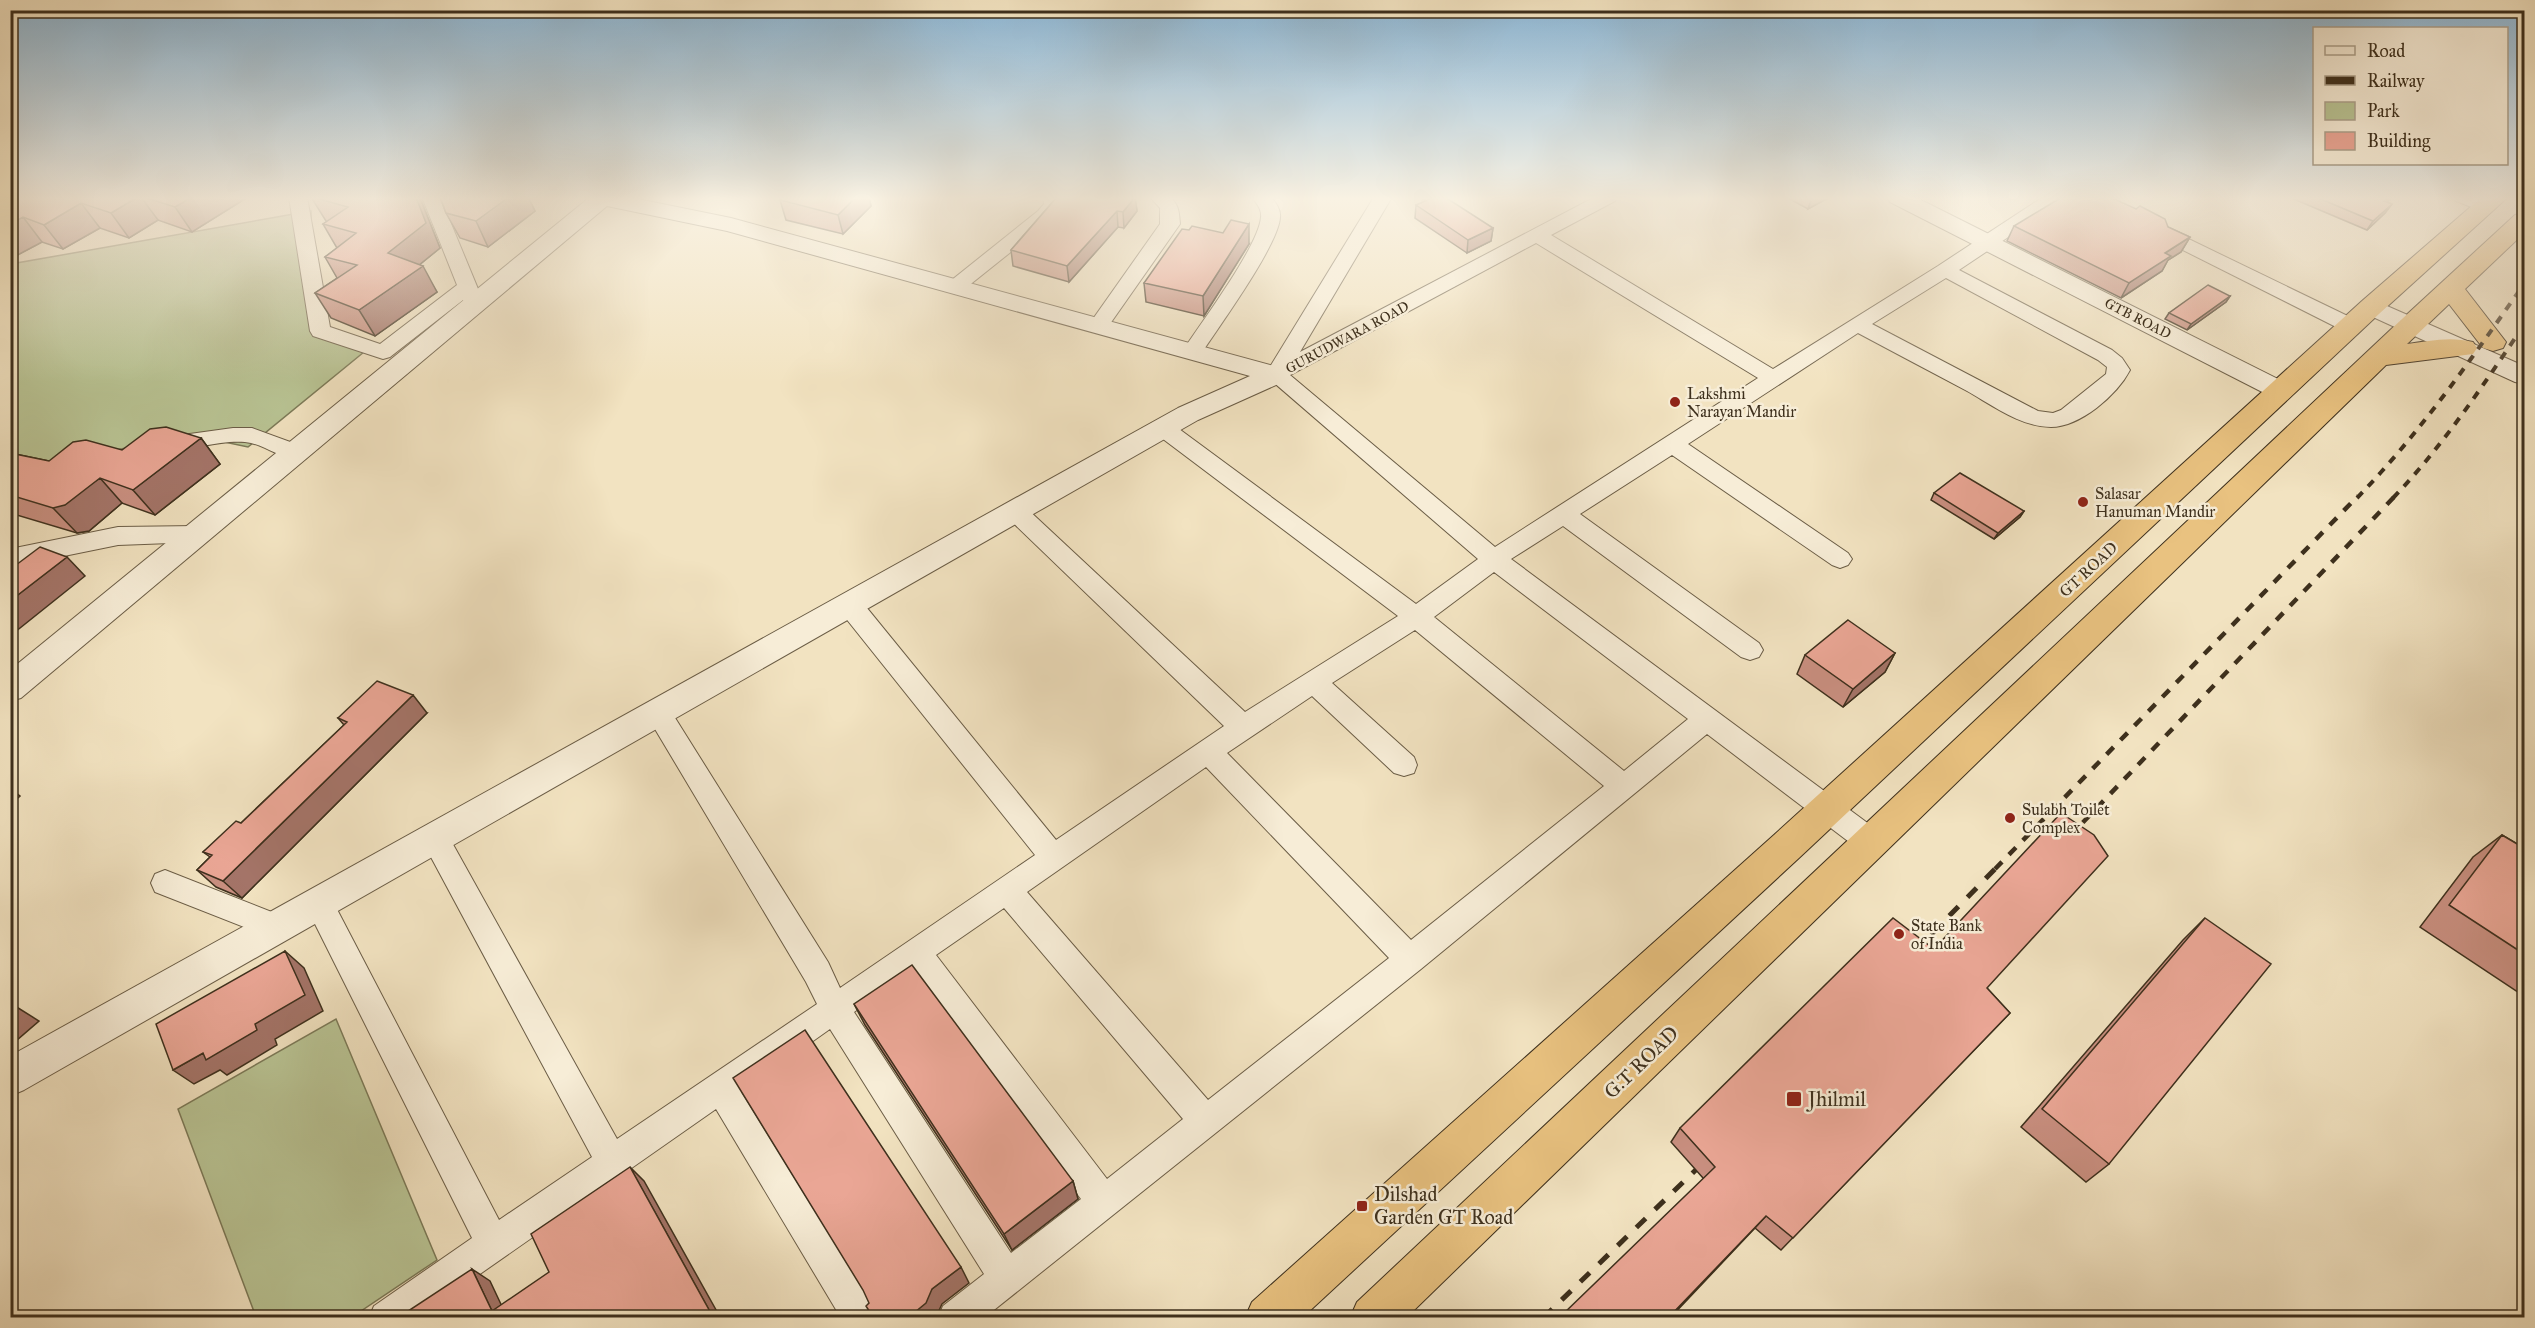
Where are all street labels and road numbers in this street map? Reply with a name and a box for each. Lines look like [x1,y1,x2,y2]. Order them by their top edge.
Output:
street label: GTB ROAD [2102,294,2174,343]
street label: GURUDWARA ROAD [1283,298,1412,377]
street label: GT ROAD [2055,538,2121,601]
street label: G.T ROAD [1599,1021,1683,1103]

